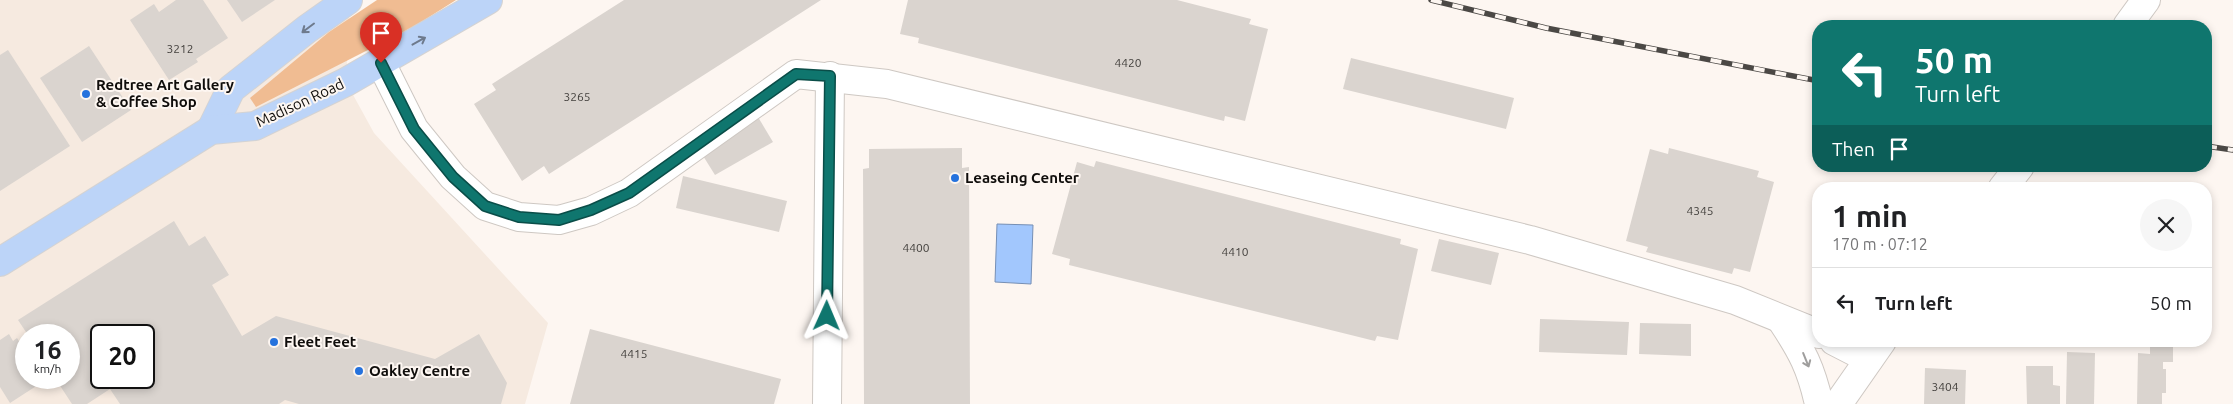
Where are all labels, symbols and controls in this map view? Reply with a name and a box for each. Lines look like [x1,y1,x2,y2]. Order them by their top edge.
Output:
pin [360,12,402,63]
icon: arrive [367,19,395,47]
one-way arrow [302,23,315,34]
one-way arrow [411,36,426,46]
icon: left [1832,40,1897,105]
text: 50 m [1915,40,1993,80]
house number: 3212 [166,42,194,55]
house number: 4420 [1114,56,1142,69]
street label: Madison Road [253,75,346,130]
place label: Redtree Art Gallery & Coffee Shop [96,76,234,110]
text: Turn left [1915,81,2000,106]
marker: Redtree Art Gallery & Coffee Shop [80,88,92,100]
house number: 3265 [563,90,591,103]
icon: arrive [1885,135,1913,163]
text: Then [1832,138,1875,160]
place label: Leaseing Center [965,169,1080,186]
marker: Leaseing Center [949,172,961,184]
text: 1 min [1832,199,1908,233]
button: close [2140,199,2192,251]
house number: 4345 [1686,204,1714,217]
text: 170 m · 07:12 [1832,235,1928,253]
house number: 4400 [902,241,930,254]
house number: 4410 [1221,245,1249,258]
position arrow [800,289,852,341]
icon: left [1832,289,1860,317]
text: Turn left [1875,292,1953,314]
text: 50 m [2150,292,2192,314]
speed limit sign: 20 [90,324,155,389]
place label: Fleet Feet [284,333,357,350]
text: 16 [33,336,62,364]
marker: Fleet Feet [268,336,280,348]
house number: 4415 [620,347,648,360]
one-way arrow [1802,352,1811,367]
text: km/h [34,362,61,375]
place label: Oakley Centre [369,362,470,379]
marker: Oakley Centre [353,365,365,377]
house number: 3404 [1931,380,1959,393]

